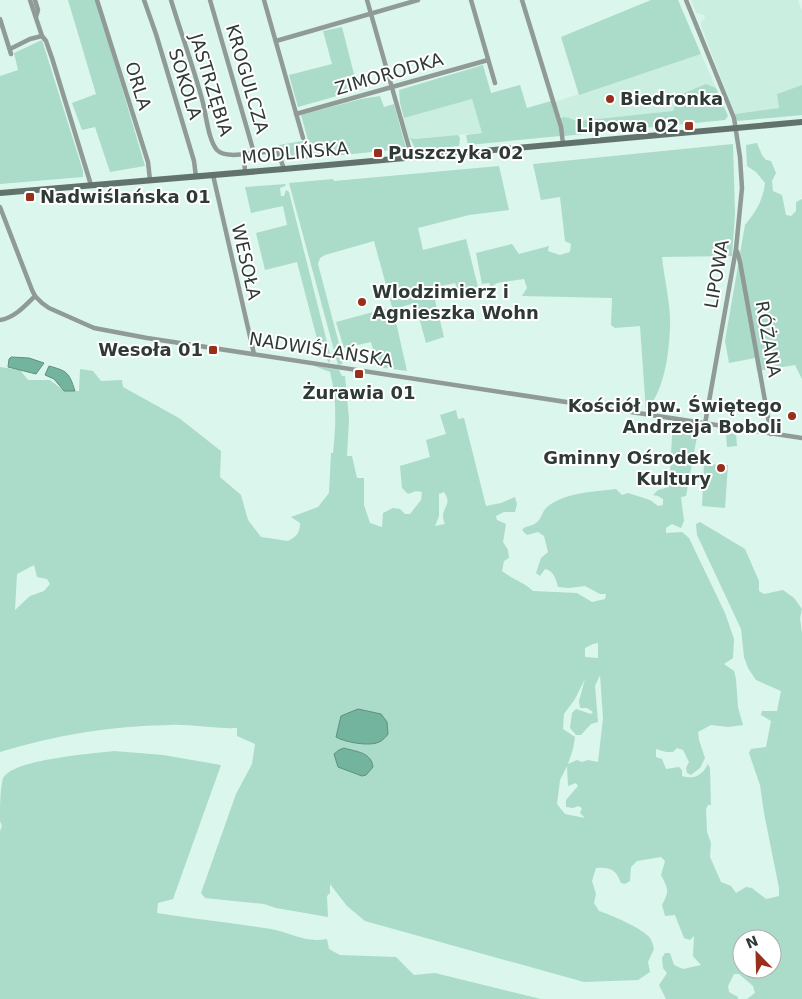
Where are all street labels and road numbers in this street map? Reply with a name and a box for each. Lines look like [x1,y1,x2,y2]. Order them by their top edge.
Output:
street label: KROGULCZA [222,22,273,137]
street label: JASTRZĘBIA [186,30,237,139]
street label: SOKOLA [165,46,206,123]
street label: ZIMORODKA [332,48,446,99]
street label: ORLA [121,59,156,113]
street label: MODLIŃSKA [240,137,350,168]
street label: WESOŁA [228,222,266,303]
street label: LIPOWA [700,237,733,310]
street label: RÓŻANA [751,299,786,379]
street label: NADWIŚLAŃSKA [248,328,395,371]

